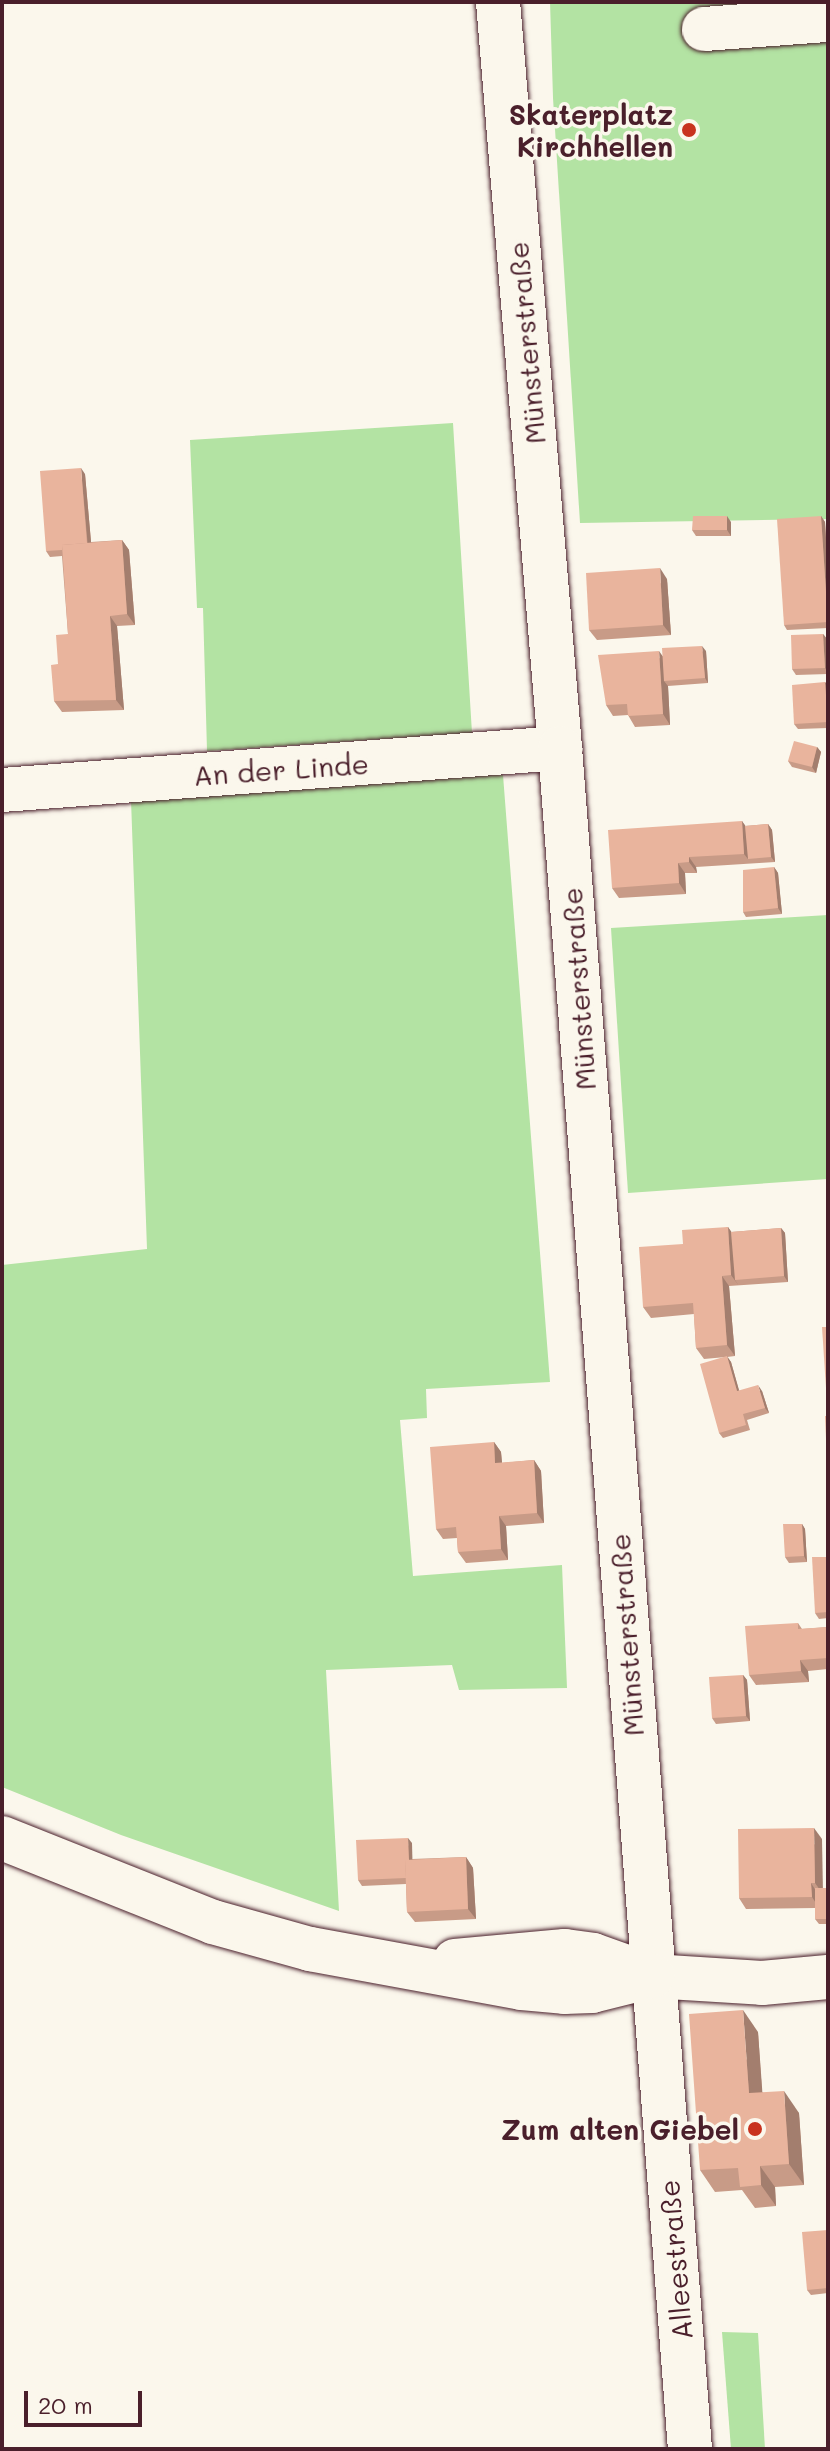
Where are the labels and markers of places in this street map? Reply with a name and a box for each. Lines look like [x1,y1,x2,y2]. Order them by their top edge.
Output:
place label: Skaterplatz Kirchhellen [509,97,673,163]
marker: Skaterplatz Kirchhellen [680,121,698,139]
place label: Zum alten Giebel [501,2112,739,2146]
marker: Zum alten Giebel [746,2120,764,2138]

